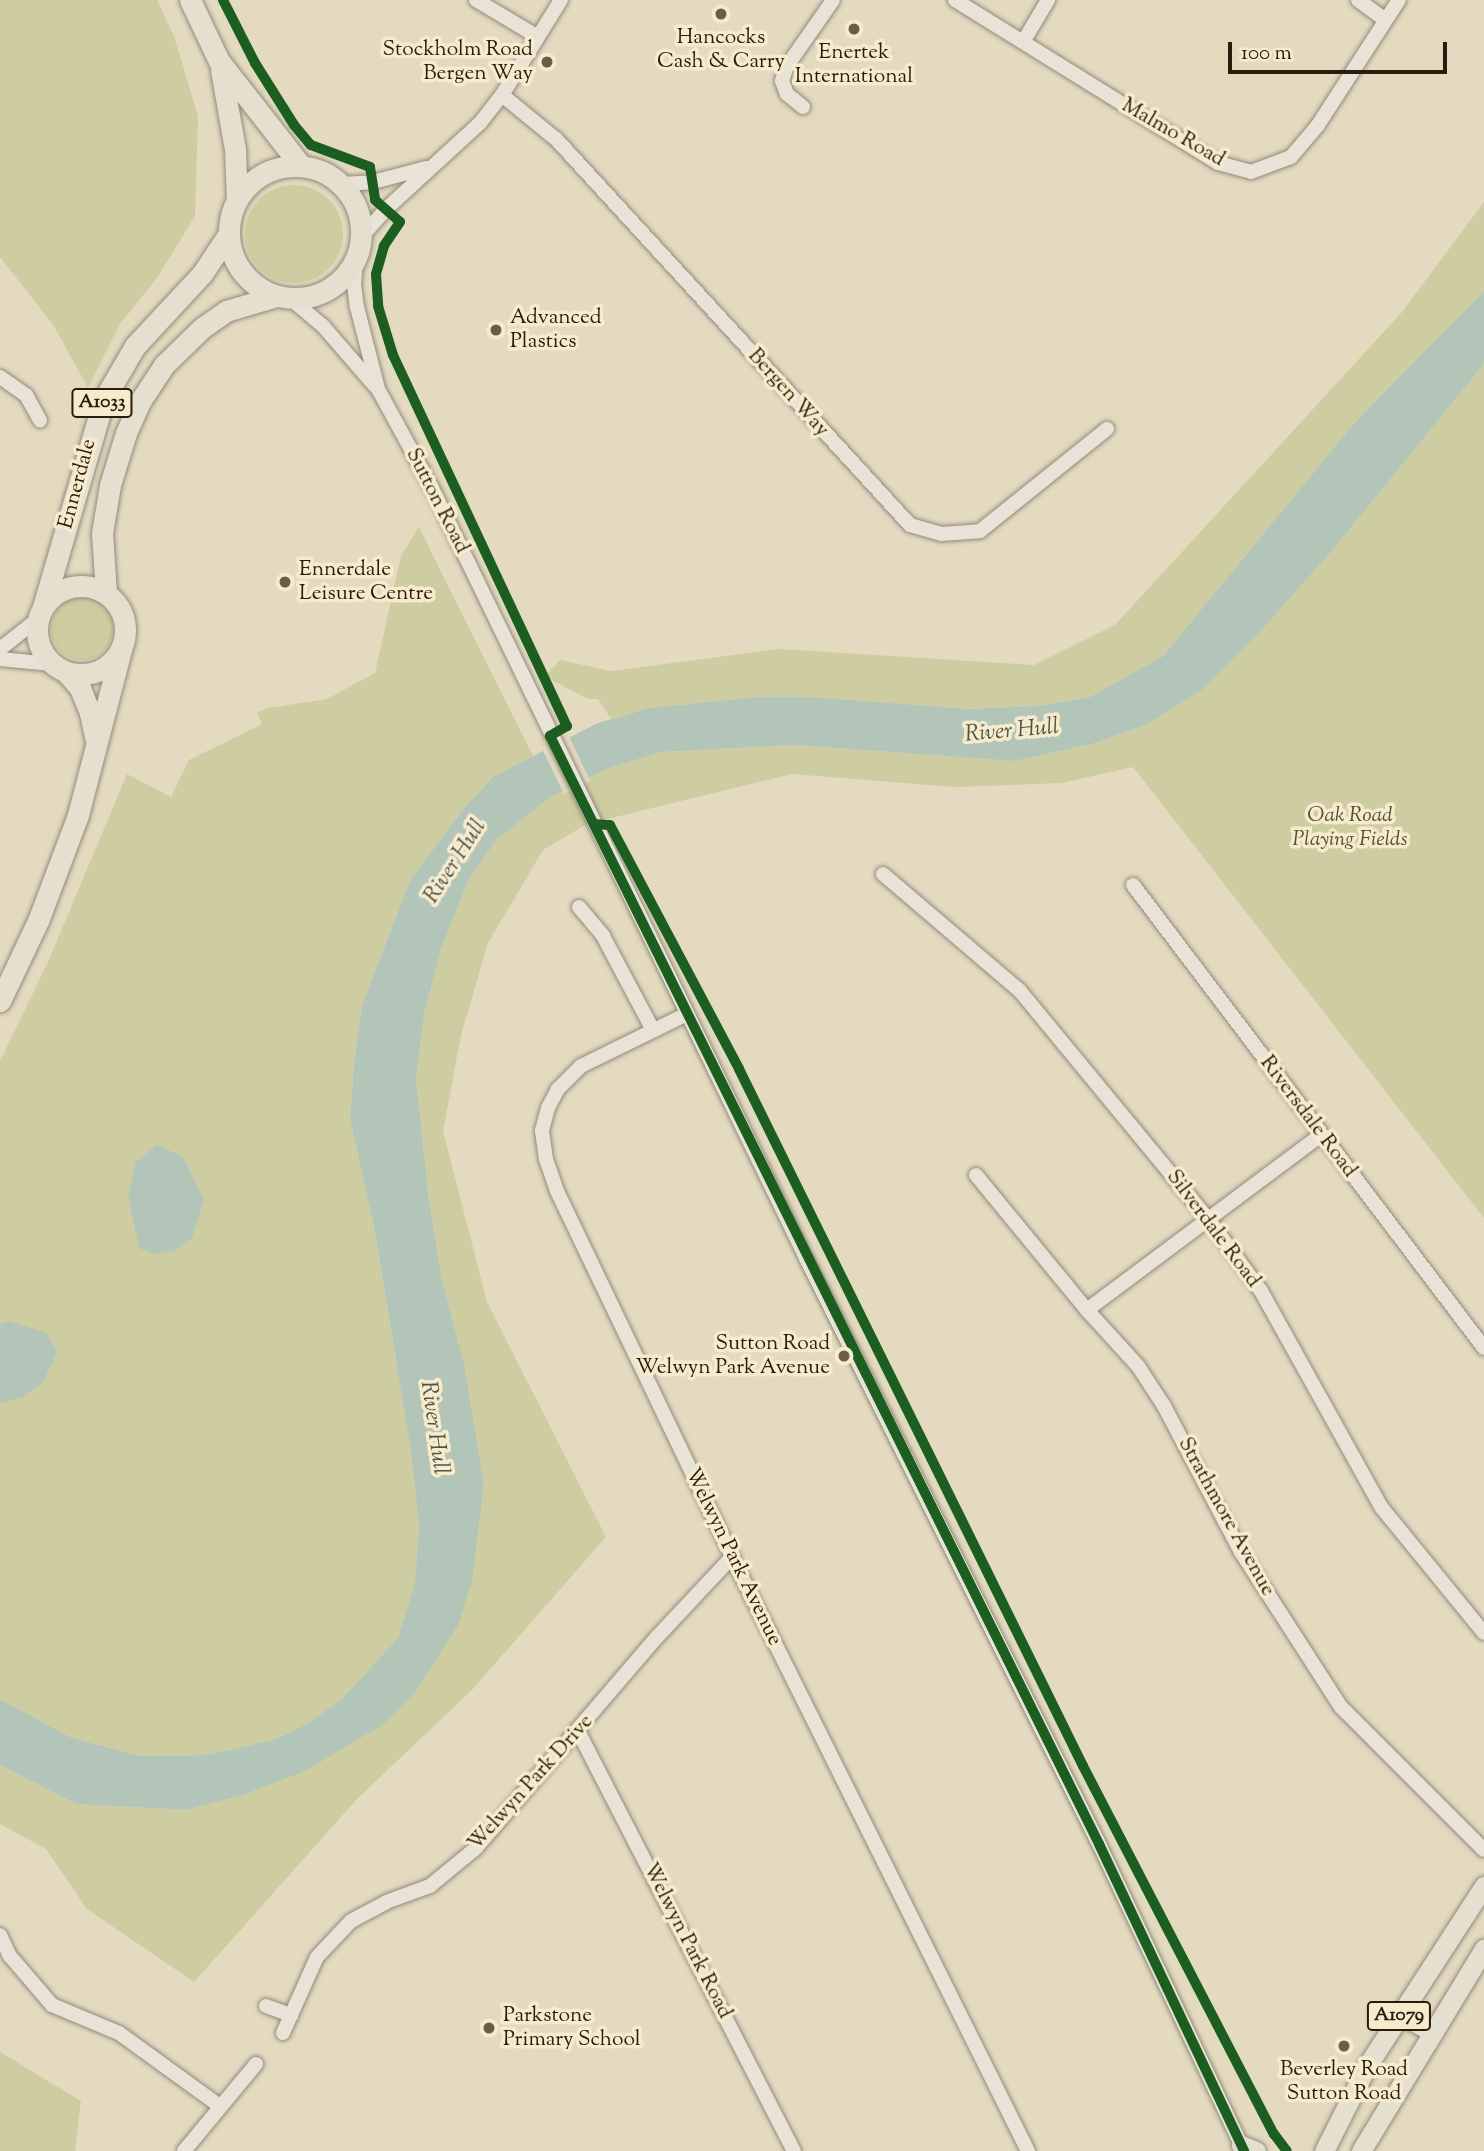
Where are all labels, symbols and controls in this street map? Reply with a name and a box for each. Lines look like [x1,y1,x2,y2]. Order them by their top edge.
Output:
marker: Hancocks Cash & Carry [713,6,729,22]
marker: Enertek International [846,21,862,37]
place label: Hancocks Cash & Carry [657,25,785,75]
scale bar [1232,28,1451,72]
place label: Stockholm Road Bergen Way [383,37,533,87]
text: 100 m [1241,39,1292,69]
place label: Enertek International [795,40,913,90]
marker: Stockholm Road Bergen Way [539,54,555,70]
street label: Malmo Road [1117,93,1229,173]
place label: Advanced Plastics [510,305,602,355]
marker: Advanced Plastics [488,322,504,338]
street label: Bergen Way [742,344,834,442]
road number: A1033 [70,388,134,418]
street label: Ennerdale [54,436,102,532]
street label: Sutton Road [400,444,474,558]
place label: Ennerdale Leisure Centre [299,557,433,607]
marker: Ennerdale Leisure Centre [277,574,293,590]
water label: River Hull [964,714,1060,750]
park label: Oak Road Playing Fields [1293,803,1407,853]
water label: River Hull [419,815,493,909]
street label: Riversdale Road [1254,1051,1362,1183]
street label: Silverdale Road [1161,1165,1265,1293]
place label: Sutton Road Welwyn Park Avenue [636,1331,830,1381]
marker: Sutton Road Welwyn Park Avenue [836,1348,852,1364]
water label: River Hull [413,1379,453,1477]
street label: Strathmore Avenue [1172,1433,1280,1601]
street label: Welwyn Park Avenue [679,1464,787,1650]
street label: Welwyn Park Drive [463,1710,599,1856]
street label: Welwyn Park Road [637,1859,737,2023]
road number: A1079 [1366,2000,1432,2032]
place label: Parkstone Primary School [503,2003,641,2053]
marker: Parkstone Primary School [481,2020,497,2036]
marker: Beverley Road Sutton Road [1336,2038,1352,2054]
place label: Beverley Road Sutton Road [1280,2057,1408,2107]

